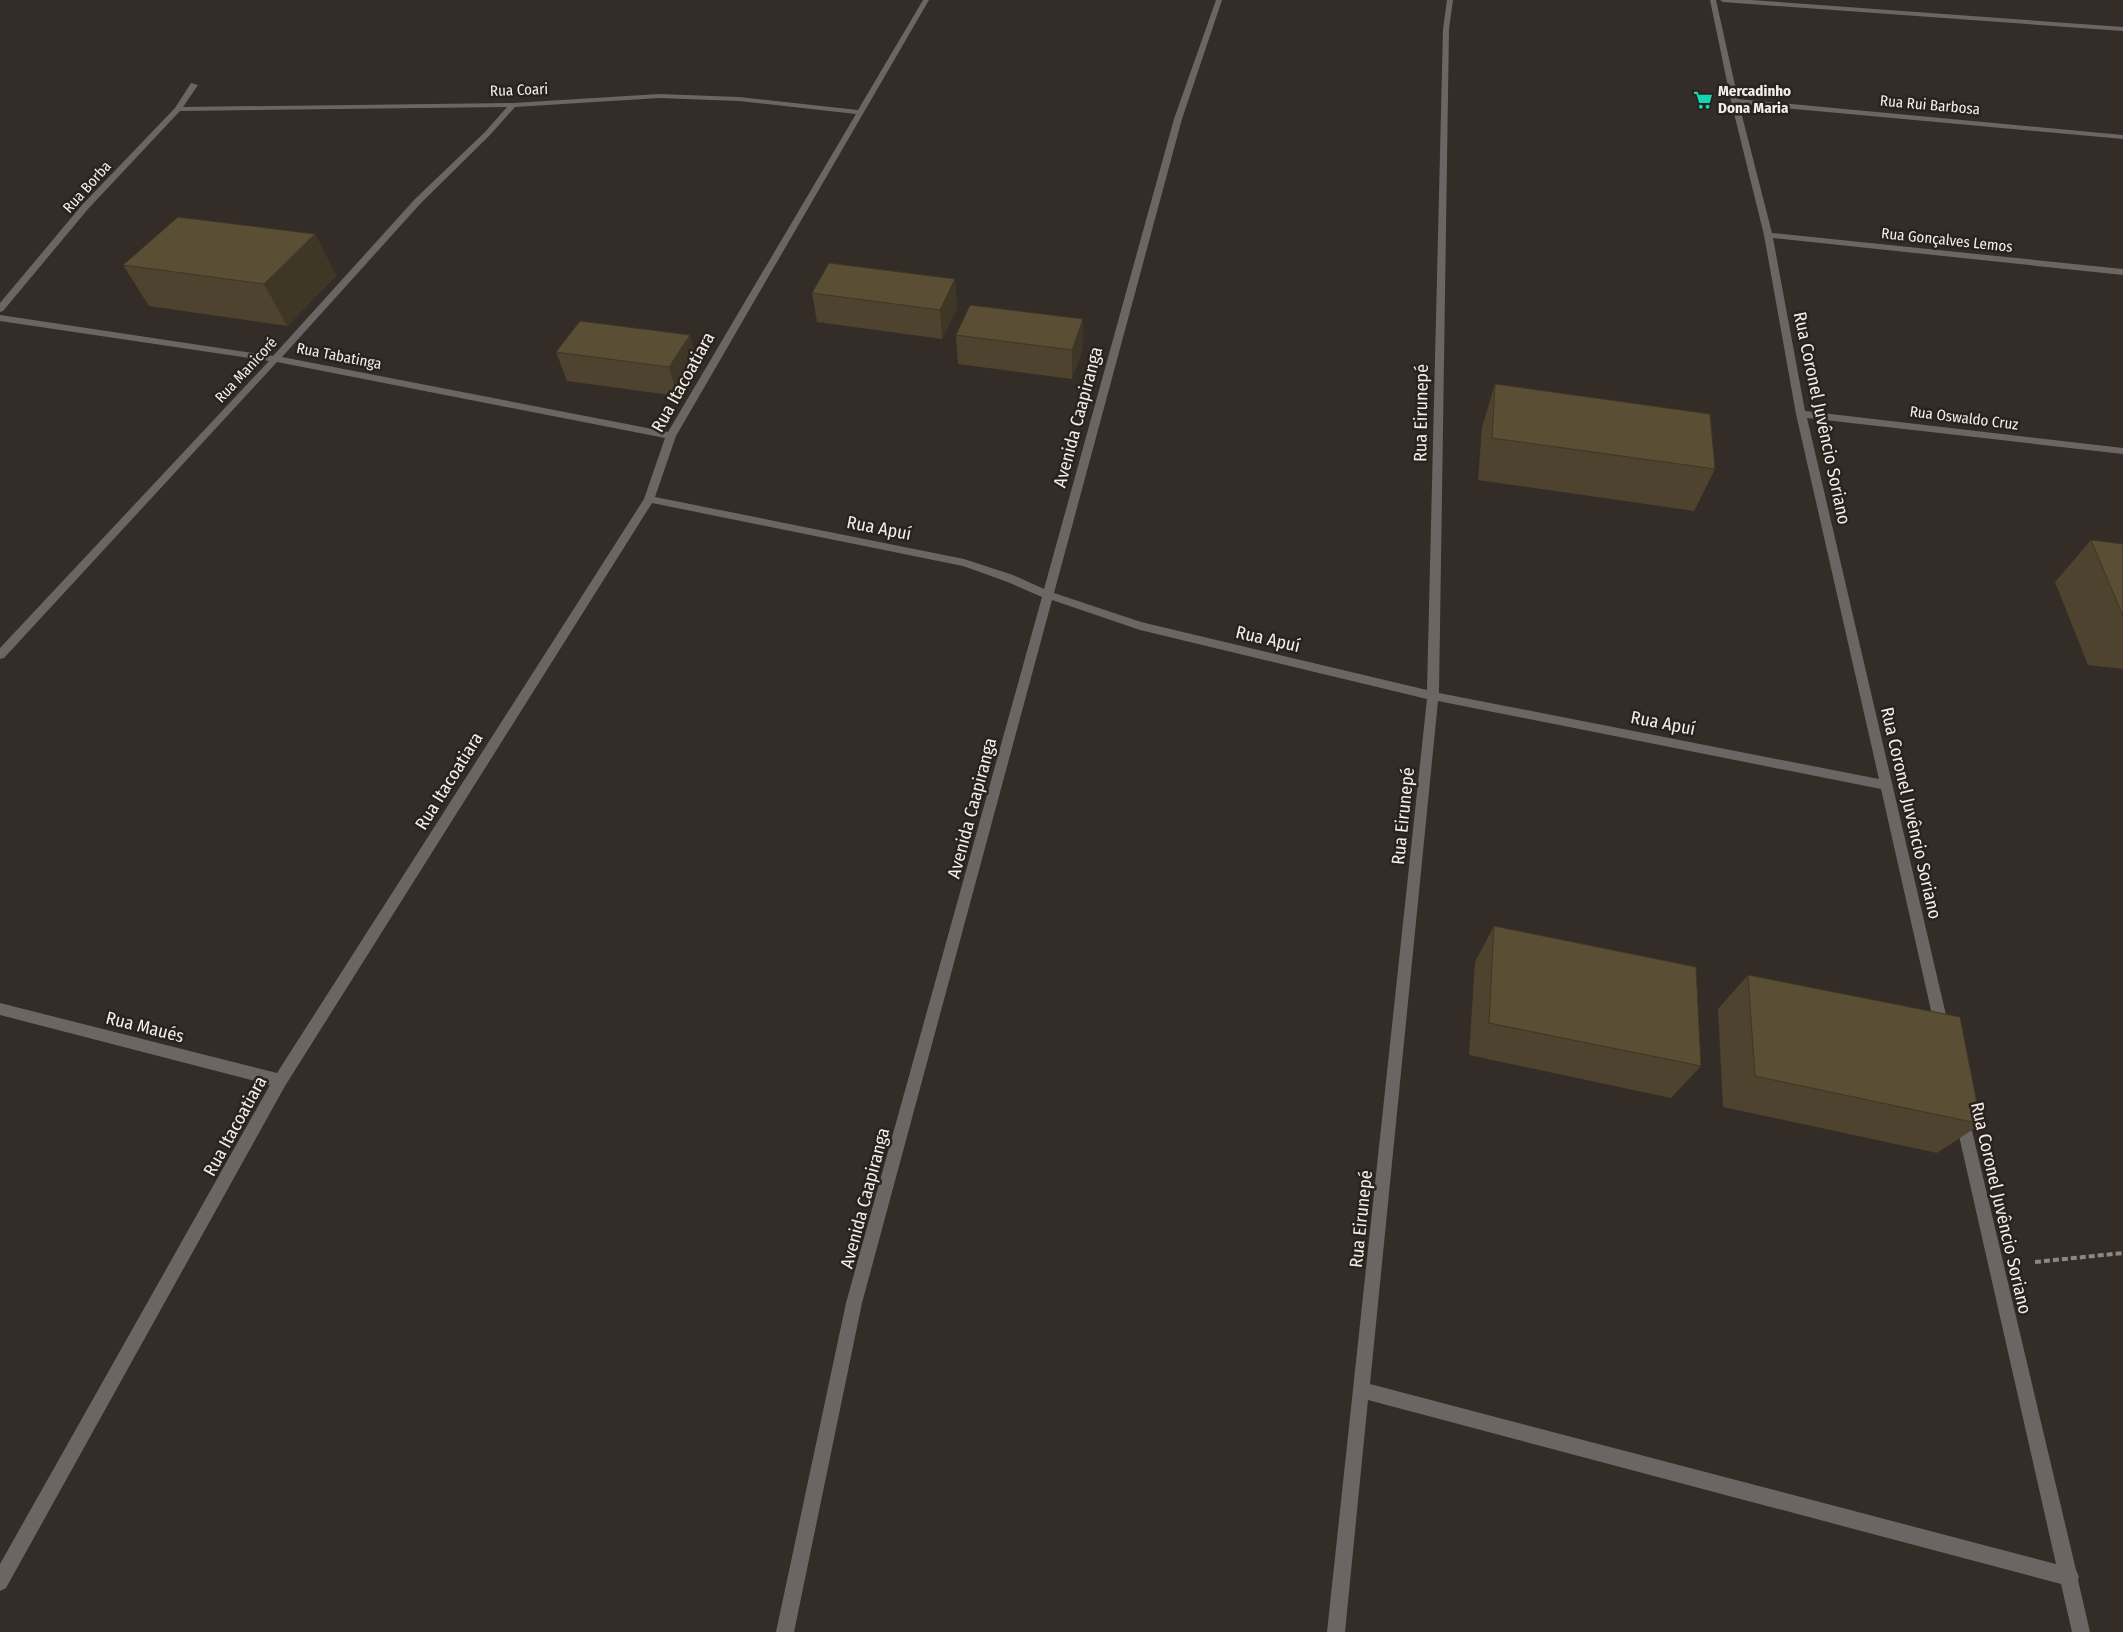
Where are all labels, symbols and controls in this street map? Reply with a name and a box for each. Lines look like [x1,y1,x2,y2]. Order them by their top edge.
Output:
street label: Rua Coari [490,80,548,100]
place label: Mercadinho Dona Maria [1718,82,1791,117]
supermarket icon: Mercadinho Dona Maria [1692,89,1714,111]
street label: Rua Rui Barbosa [1879,92,1981,118]
street label: Rua Borba [59,157,115,217]
street label: Rua Gonçalves Lemos [1880,224,2014,256]
street label: Rua Coronel Juvêncio Soriano [1789,310,1855,526]
street label: Rua Itacoatiara [647,328,720,436]
street label: Rua Manicoré [211,334,281,406]
street label: Rua Tabatinga [295,339,383,373]
street label: Avenida Caapiranga [1049,344,1107,490]
street label: Rua Eirunepé [1409,364,1433,462]
street label: Rua Oswaldo Cruz [1909,402,2019,434]
street label: Rua Apuí [845,511,914,545]
street label: Rua Apuí [1234,621,1303,657]
street label: Rua Coronel Juvêncio Soriano [1876,705,1946,921]
street label: Rua Apuí [1629,706,1698,740]
street label: Rua Itacoatiara [410,728,488,834]
street label: Avenida Caapiranga [943,735,1001,881]
street label: Rua Eirunepé [1387,766,1419,866]
street label: Rua Maués [104,1007,187,1047]
street label: Rua Itacoatiara [199,1072,272,1180]
street label: Rua Coronel Juvêncio Soriano [1966,1100,2036,1316]
street label: Avenida Caapiranga [836,1125,894,1271]
street label: Rua Eirunepé [1345,1169,1377,1269]

